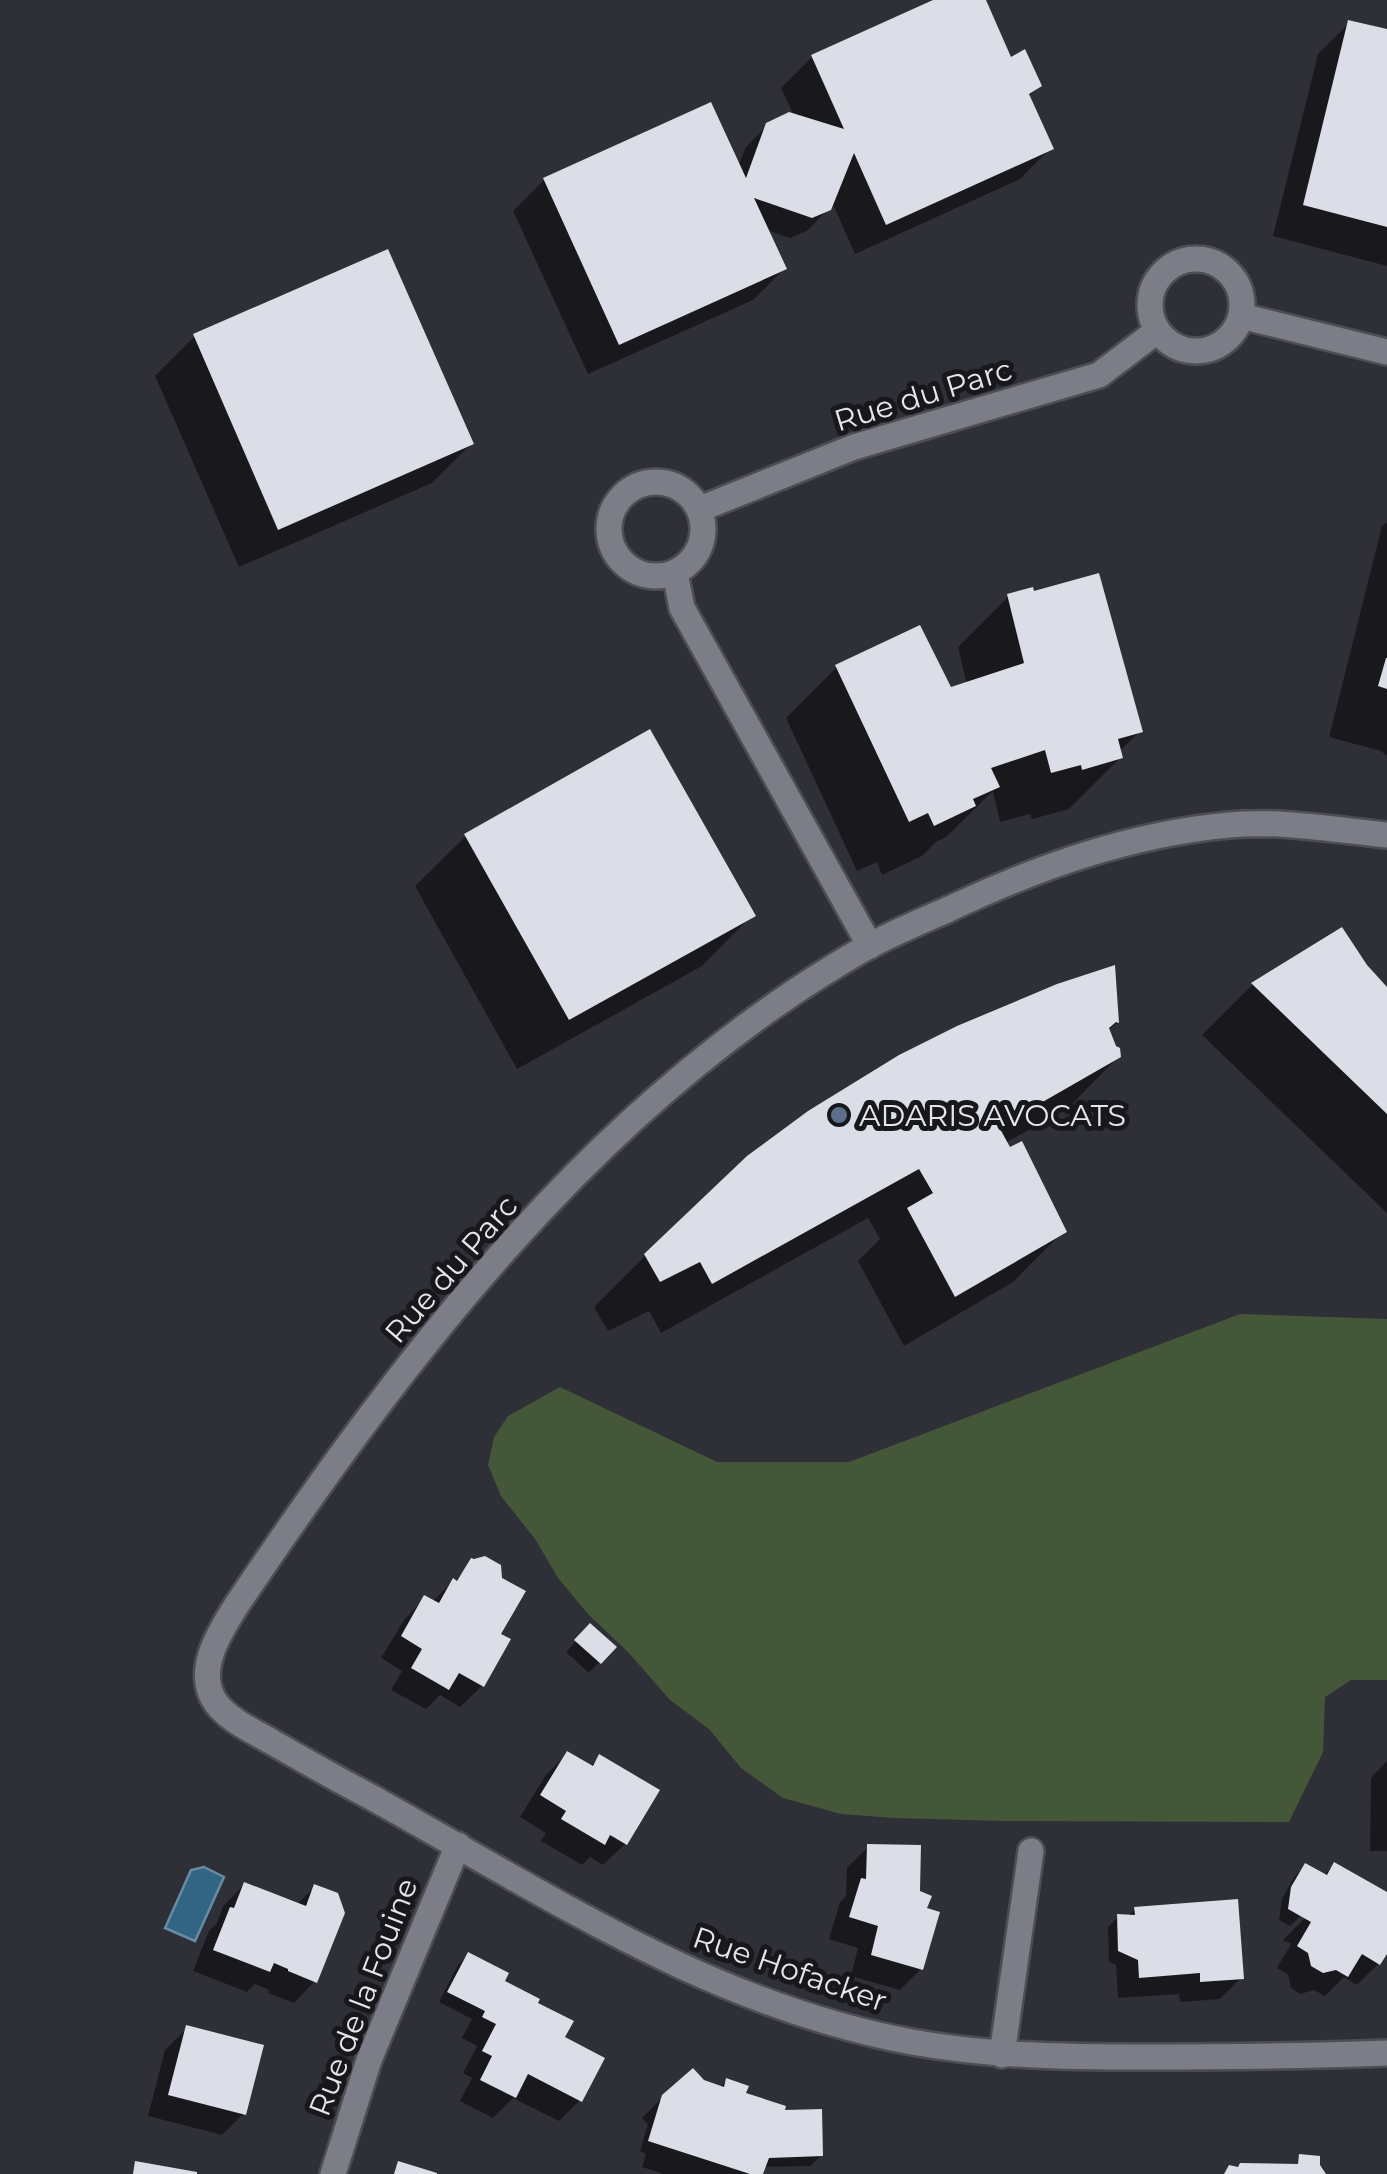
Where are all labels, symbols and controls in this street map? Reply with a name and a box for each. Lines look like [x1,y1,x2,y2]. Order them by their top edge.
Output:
street label: Rue du Parc [830,350,1016,440]
place label: ADARIS AVOCATS [859,1097,1126,1134]
marker: ADARIS AVOCATS [828,1104,850,1126]
street label: Rue du Parc [377,1188,525,1350]
street label: Rue de la Fouine [301,1873,425,2121]
street label: Rue Hofacker [688,1919,892,2019]

